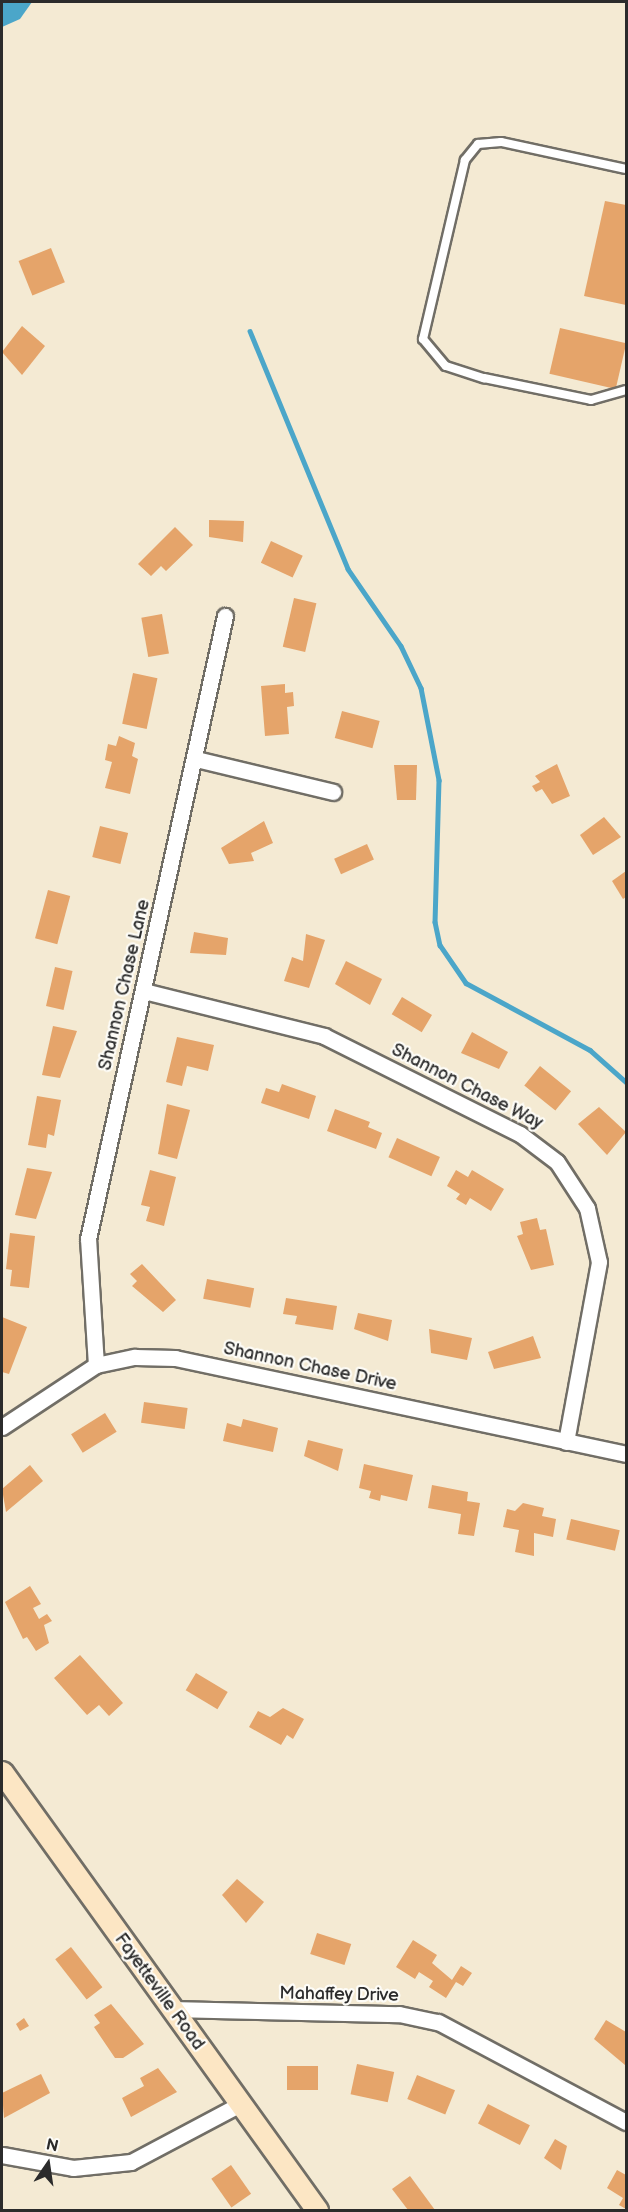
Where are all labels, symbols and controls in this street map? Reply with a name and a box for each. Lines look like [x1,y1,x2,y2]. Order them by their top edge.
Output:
street label: Shannon Chase Lane [95,897,155,1073]
street label: Shannon Chase Way [387,1039,547,1135]
street label: Shannon Chase Drive [222,1338,398,1396]
street label: Fayetteville Road [109,1929,209,2055]
street label: Mahaffey Drive [278,1983,400,2007]
north arrow [18,2134,78,2194]
text: N [44,2135,60,2157]

